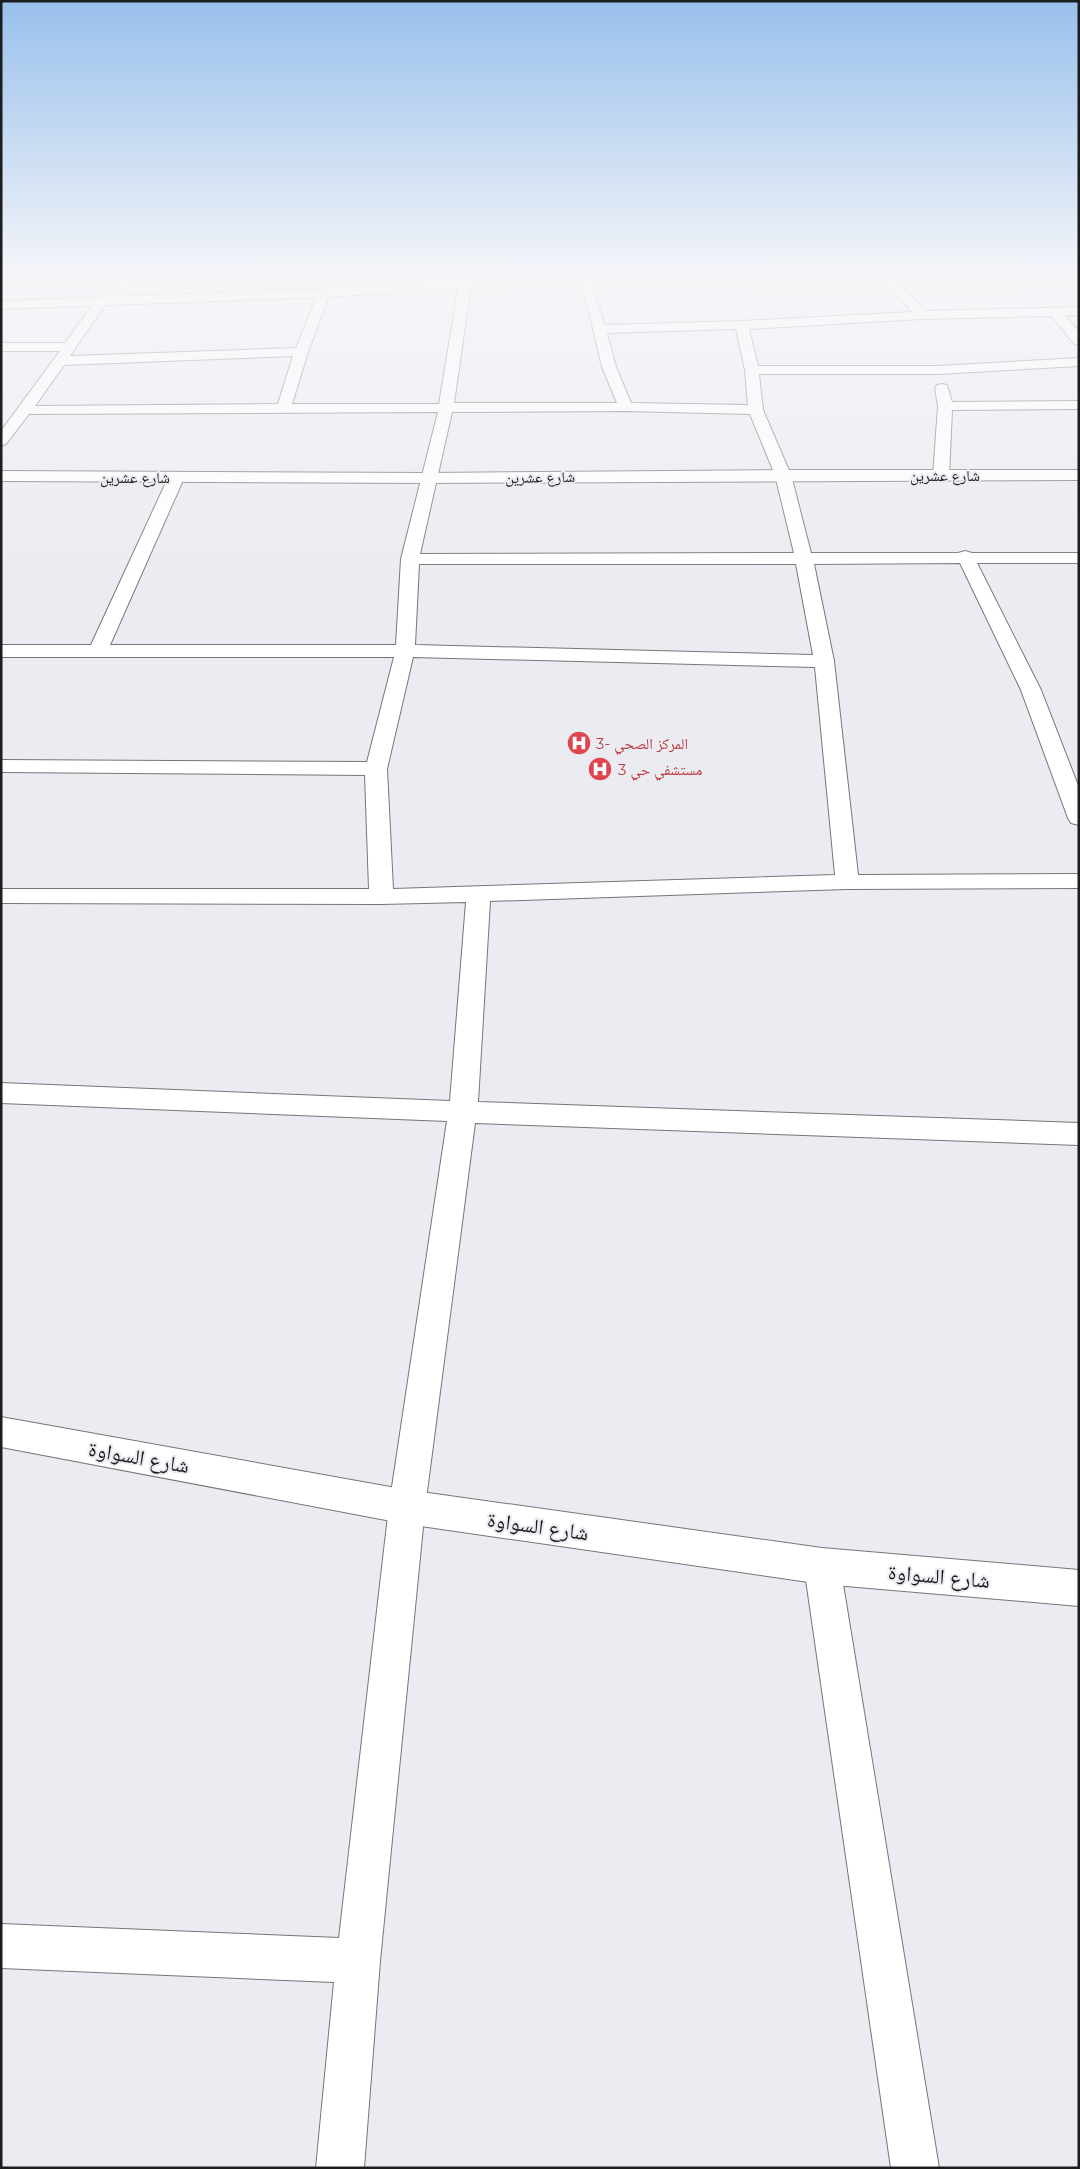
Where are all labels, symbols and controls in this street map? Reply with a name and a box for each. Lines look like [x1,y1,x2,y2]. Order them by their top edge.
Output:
street label: شارع عشرين [910,466,980,486]
street label: شارع عشرين [505,467,575,488]
street label: شارع عشرين [100,468,170,488]
hospital icon: المركز الصحي -3 [566,730,592,756]
place label: المركز الصحي -3 [596,734,688,755]
hospital icon: مستشفي حي 3 [587,756,613,782]
place label: مستشفي حي 3 [618,760,703,781]
street label: شارع السواوة [86,1436,191,1479]
street label: شارع السواوة [486,1507,590,1546]
street label: شارع السواوة [887,1559,991,1594]

